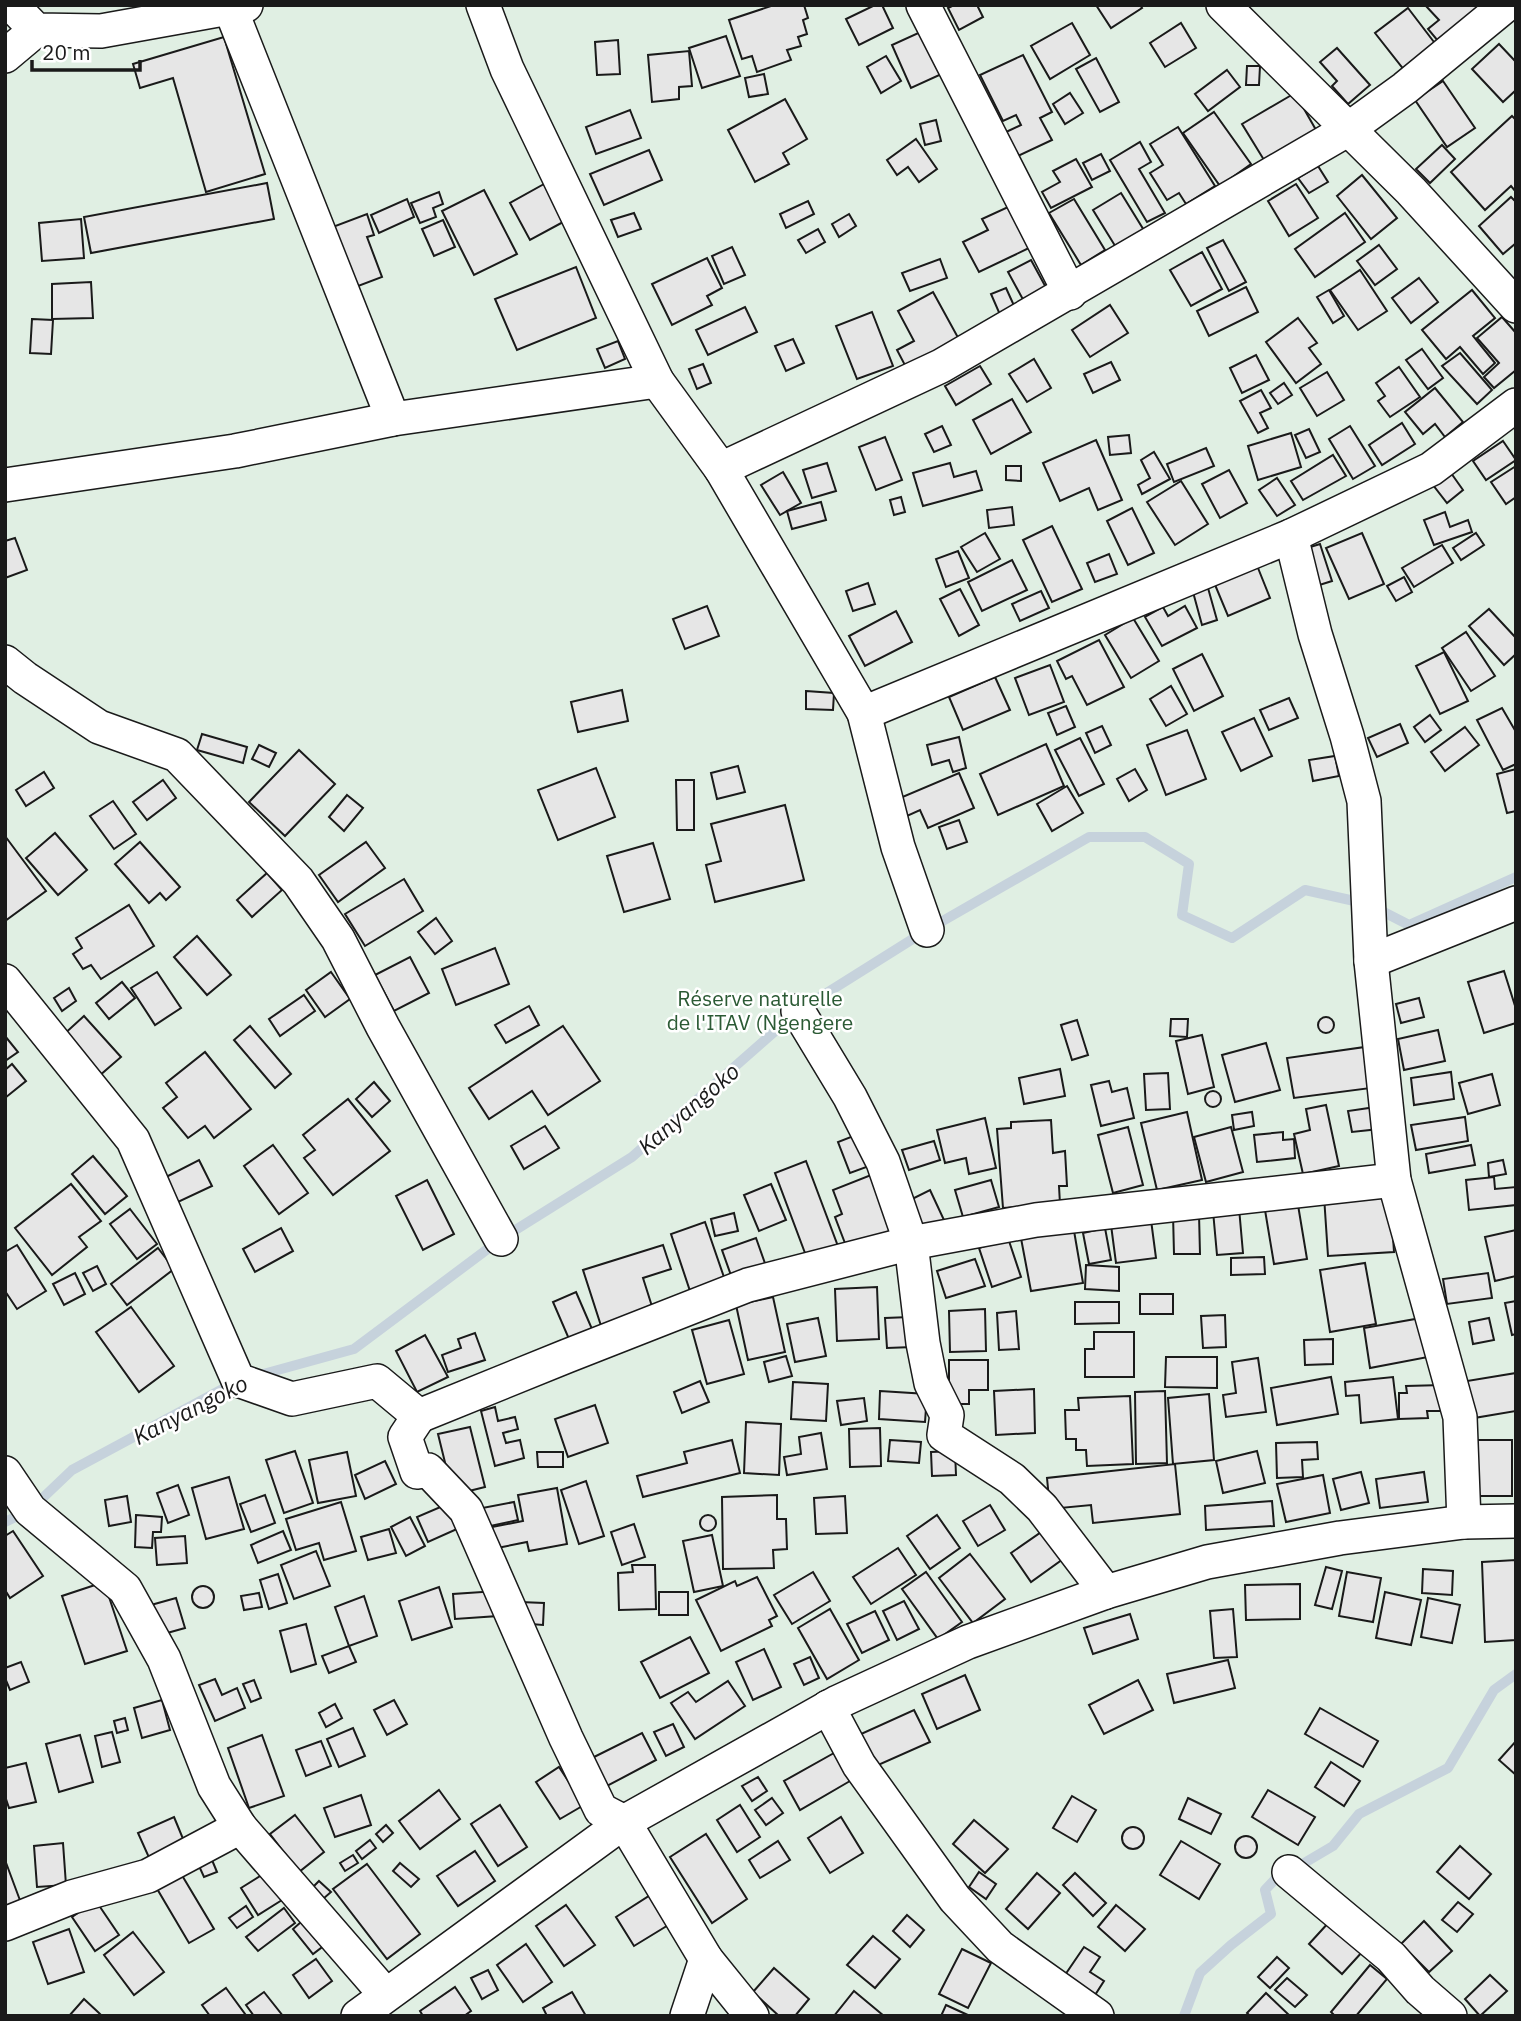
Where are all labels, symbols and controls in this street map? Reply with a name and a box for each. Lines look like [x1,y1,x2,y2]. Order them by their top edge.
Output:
scale bar [32,28,140,72]
text: 20 m [42,38,91,66]
park label: Réserve naturelle de l'ITAV (Ngengere [667,984,853,1036]
water label: Kanyangoko [631,1056,745,1160]
water label: Kanyangoko [127,1367,253,1451]

